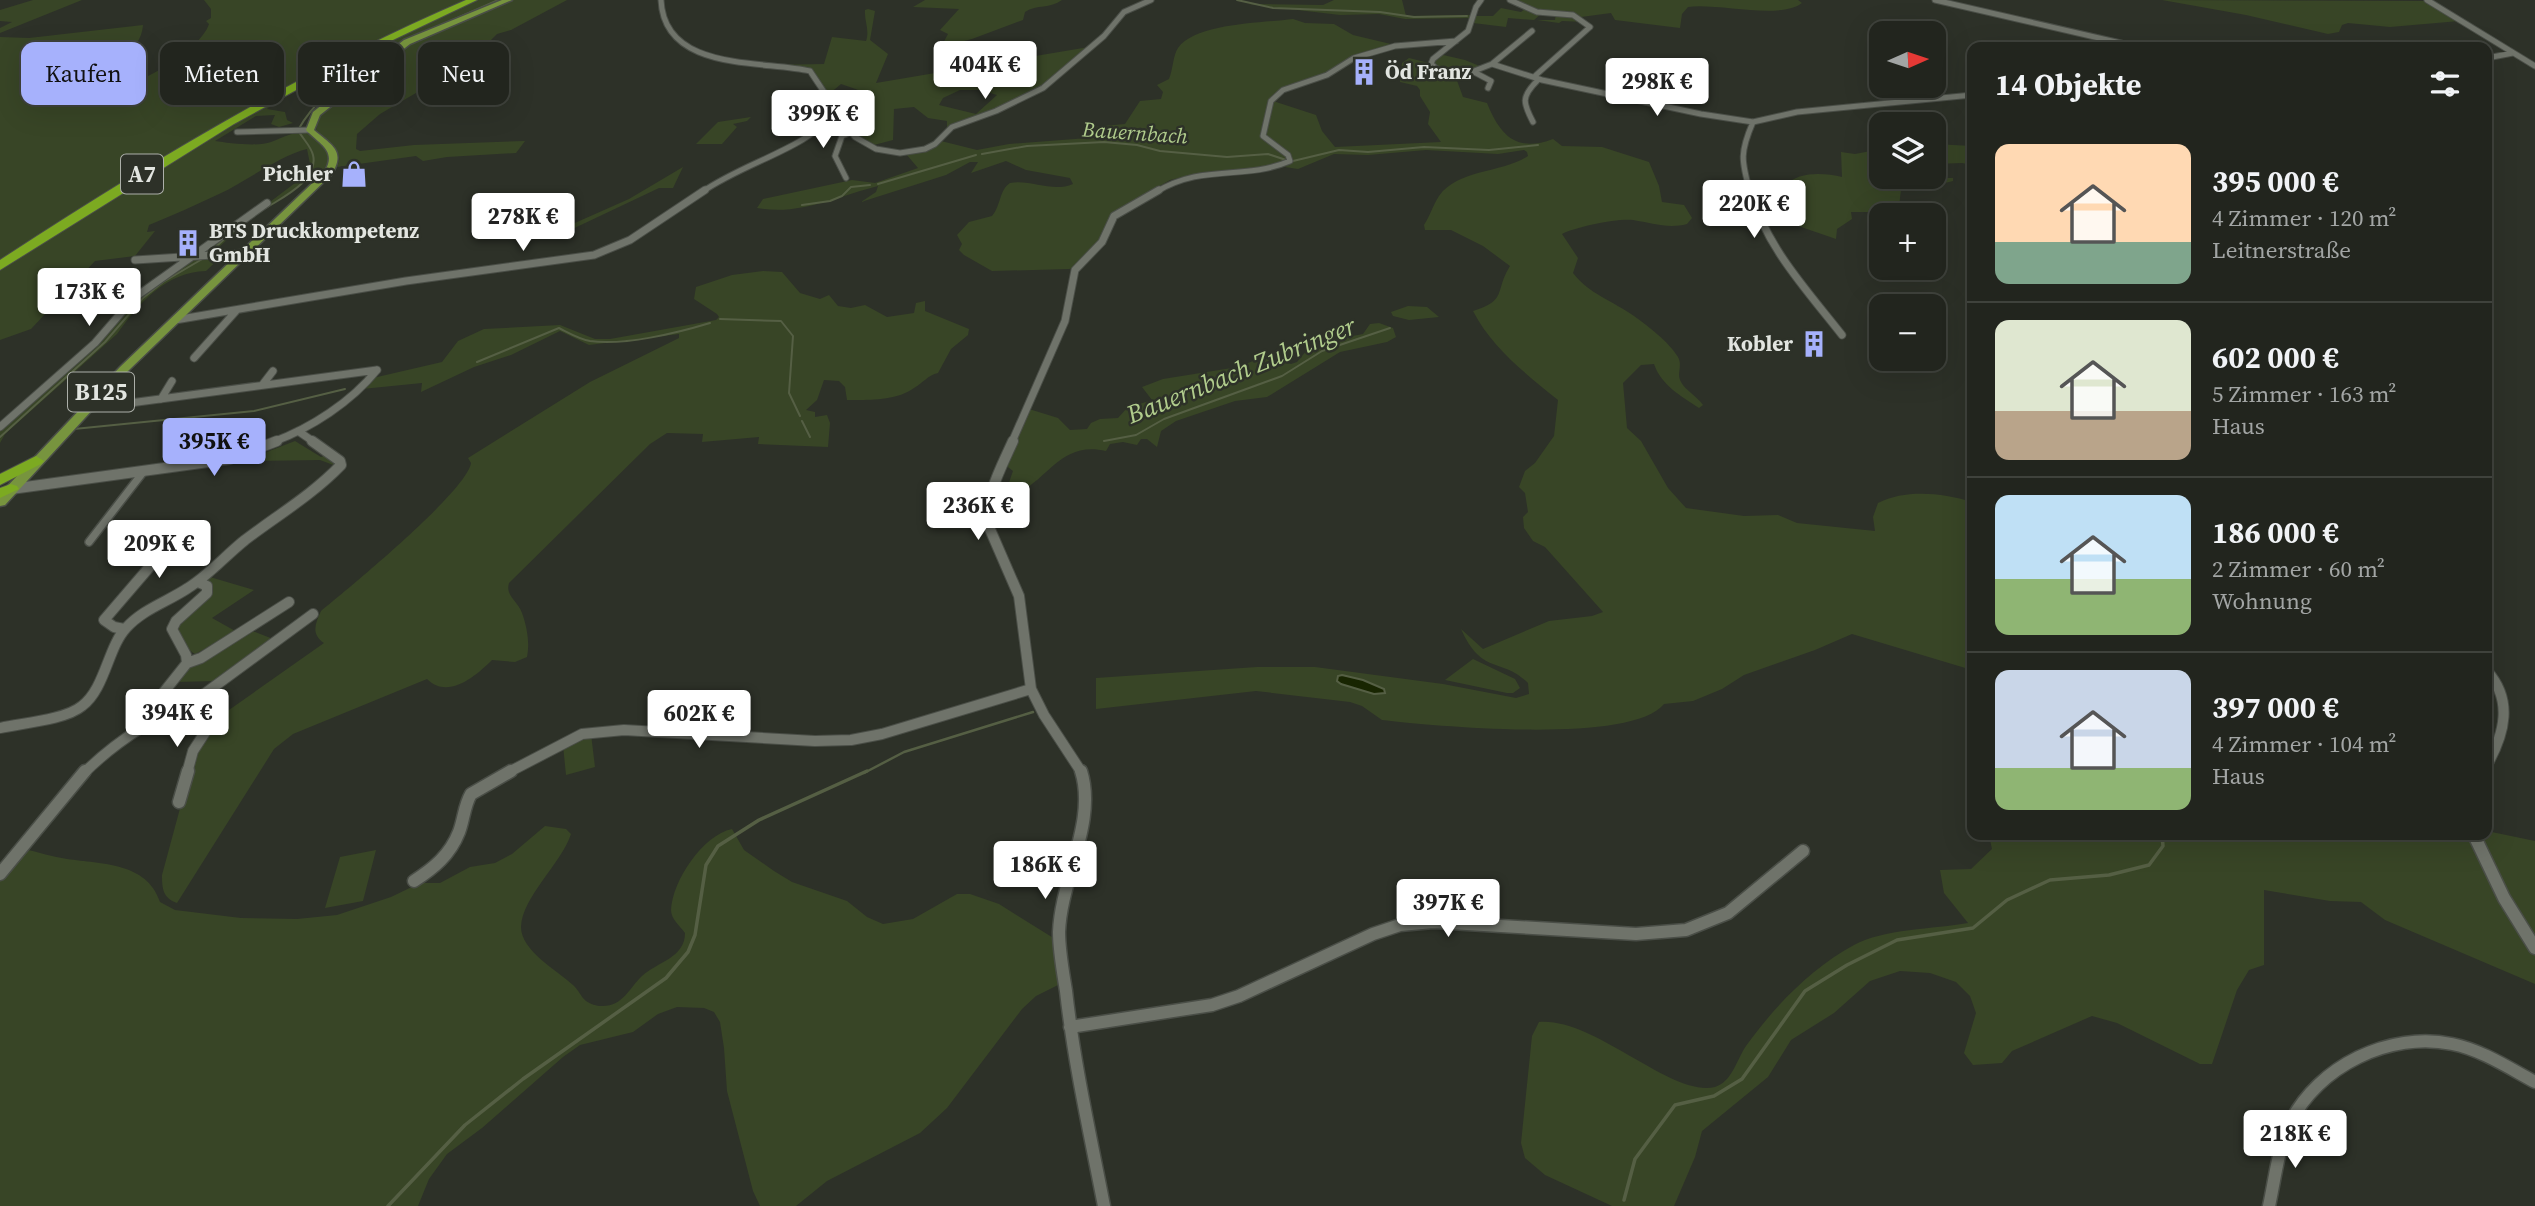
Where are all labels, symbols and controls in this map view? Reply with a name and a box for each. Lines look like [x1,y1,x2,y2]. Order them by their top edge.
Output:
north arrow [1869,21,1946,98]
map controls [1869,21,1946,371]
chip: Kaufen [21,42,146,105]
chip: Mieten [160,42,284,105]
chip: Filter [298,42,404,105]
chip: Neu [418,42,509,105]
pin: 404K € [928,42,1042,101]
text: 404K € [950,48,1020,80]
building icon: Öd Franz [1349,57,1379,87]
place label: Öd Franz [1385,57,1471,86]
pin: 298K € [1600,58,1714,118]
text: 14 Objekte [1995,64,2141,105]
text: 298K € [1622,65,1692,97]
icon: filters [2426,65,2464,103]
pin: 399K € [766,90,880,150]
text: 399K € [788,97,858,129]
button: layers [1869,112,1946,189]
water label: Bauernbach [1080,114,1189,151]
road number: A7 [121,154,163,194]
place label: Pichler [263,159,333,188]
shop icon: Pichler [339,159,369,189]
text: 395 000 € [2212,161,2339,202]
icon: home [2051,172,2135,256]
pin: 220K € [1697,180,1811,240]
text: 220K € [1719,187,1789,219]
pin: 278K € [466,194,580,253]
text: 278K € [488,200,558,232]
text: 4 Zimmer · 120 m² [2212,202,2396,234]
button: + [1869,203,1946,280]
place label: BTS Druckkompetenz GmbH [209,216,419,269]
building icon: BTS Druckkompetenz GmbH [173,228,203,258]
text: Leitnerstraße [2212,234,2351,266]
pin: 173K € [32,268,146,328]
text: 173K € [54,275,124,307]
button: − [1869,294,1946,371]
water label: Bauernbach Zubringer [1120,307,1362,433]
place label: Kobler [1727,329,1793,358]
building icon: Kobler [1799,329,1829,359]
text: 602 000 € [2212,337,2339,378]
icon: home [2051,348,2135,432]
road number: B125 [68,372,134,412]
text: 5 Zimmer · 163 m² [2212,378,2396,410]
text: Haus [2212,410,2265,442]
pin: 395K € [157,419,271,478]
text: 395K € [179,425,249,457]
pin: 236K € [921,482,1035,542]
text: 236K € [943,489,1013,521]
text: 186 000 € [2212,512,2339,553]
pin: 209K € [102,520,216,580]
icon: home [2051,523,2135,607]
text: 209K € [124,527,194,559]
text: 2 Zimmer · 60 m² [2212,553,2385,585]
text: Wohnung [2212,585,2312,617]
text: 397 000 € [2212,687,2339,728]
pin: 394K € [120,690,234,749]
pin: 602K € [642,690,756,750]
text: 394K € [142,696,212,728]
text: 602K € [664,697,734,729]
icon: home [2051,698,2135,782]
text: 4 Zimmer · 104 m² [2212,728,2396,760]
text: Haus [2212,760,2265,792]
pin: 186K € [988,842,1102,901]
text: 186K € [1010,848,1080,880]
pin: 397K € [1391,880,1505,939]
text: 397K € [1413,886,1483,918]
pin: 218K € [2238,1110,2352,1170]
text: 218K € [2260,1117,2330,1149]

